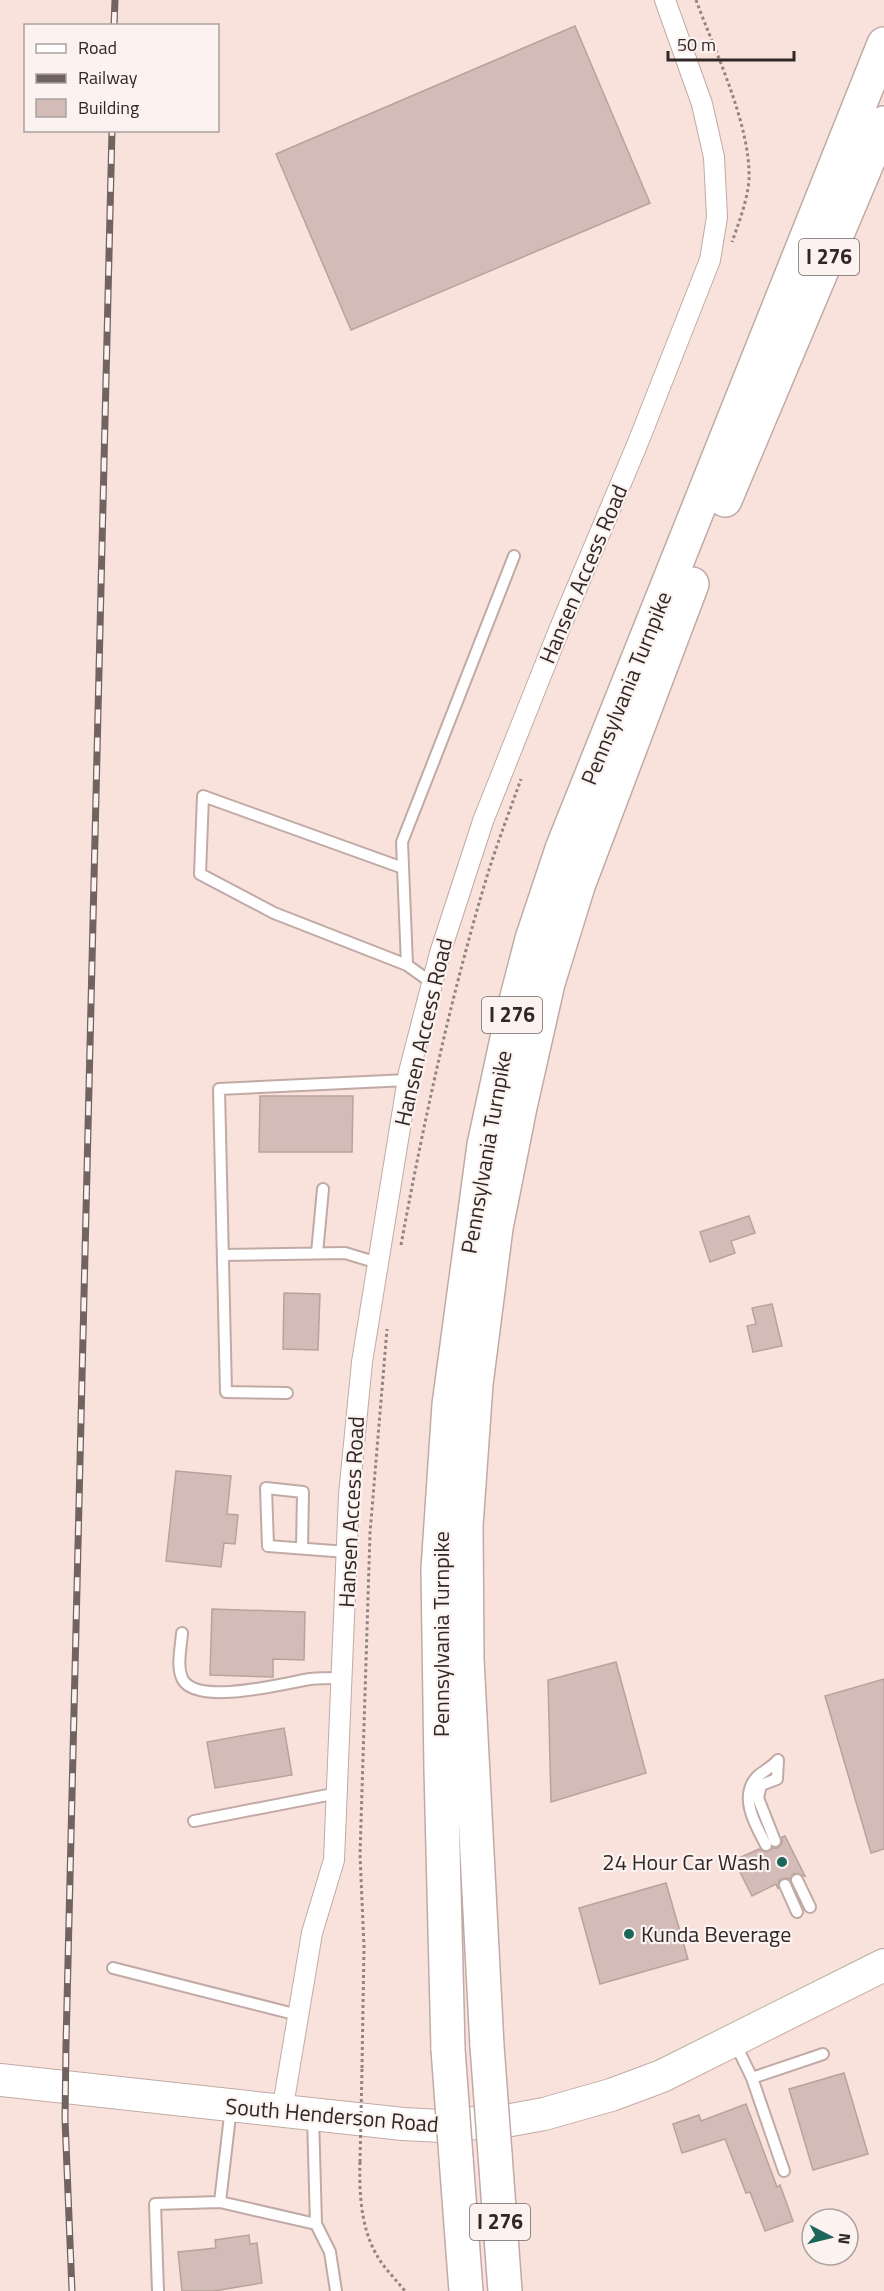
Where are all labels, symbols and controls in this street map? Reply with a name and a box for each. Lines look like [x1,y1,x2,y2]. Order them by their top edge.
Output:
legend [24,24,219,132]
scale bar [668,24,794,62]
text: 50 m [677,31,716,58]
text: Road [78,34,117,61]
text: Railway [78,64,138,91]
text: Building [78,94,139,121]
road number: I 276 [799,239,859,275]
street label: Hansen Access Road [530,479,636,669]
street label: Pennsylvania Turnpike [572,586,680,790]
street label: Hansen Access Road [385,935,461,1129]
road number: I 276 [482,997,542,1033]
street label: Pennsylvania Turnpike [451,1048,521,1256]
street label: Hansen Access Road [329,1415,373,1609]
street label: Pennsylvania Turnpike [424,1531,458,1737]
place label: 24 Hour Car Wash [602,1845,770,1879]
marker: 24 Hour Car Wash [775,1855,789,1869]
place label: Kunda Beverage [641,1917,791,1951]
marker: Kunda Beverage [622,1927,636,1941]
street label: South Henderson Road [224,2089,440,2141]
road number: I 276 [470,2204,530,2240]
north arrow [800,2207,860,2267]
text: N [832,2232,857,2246]

